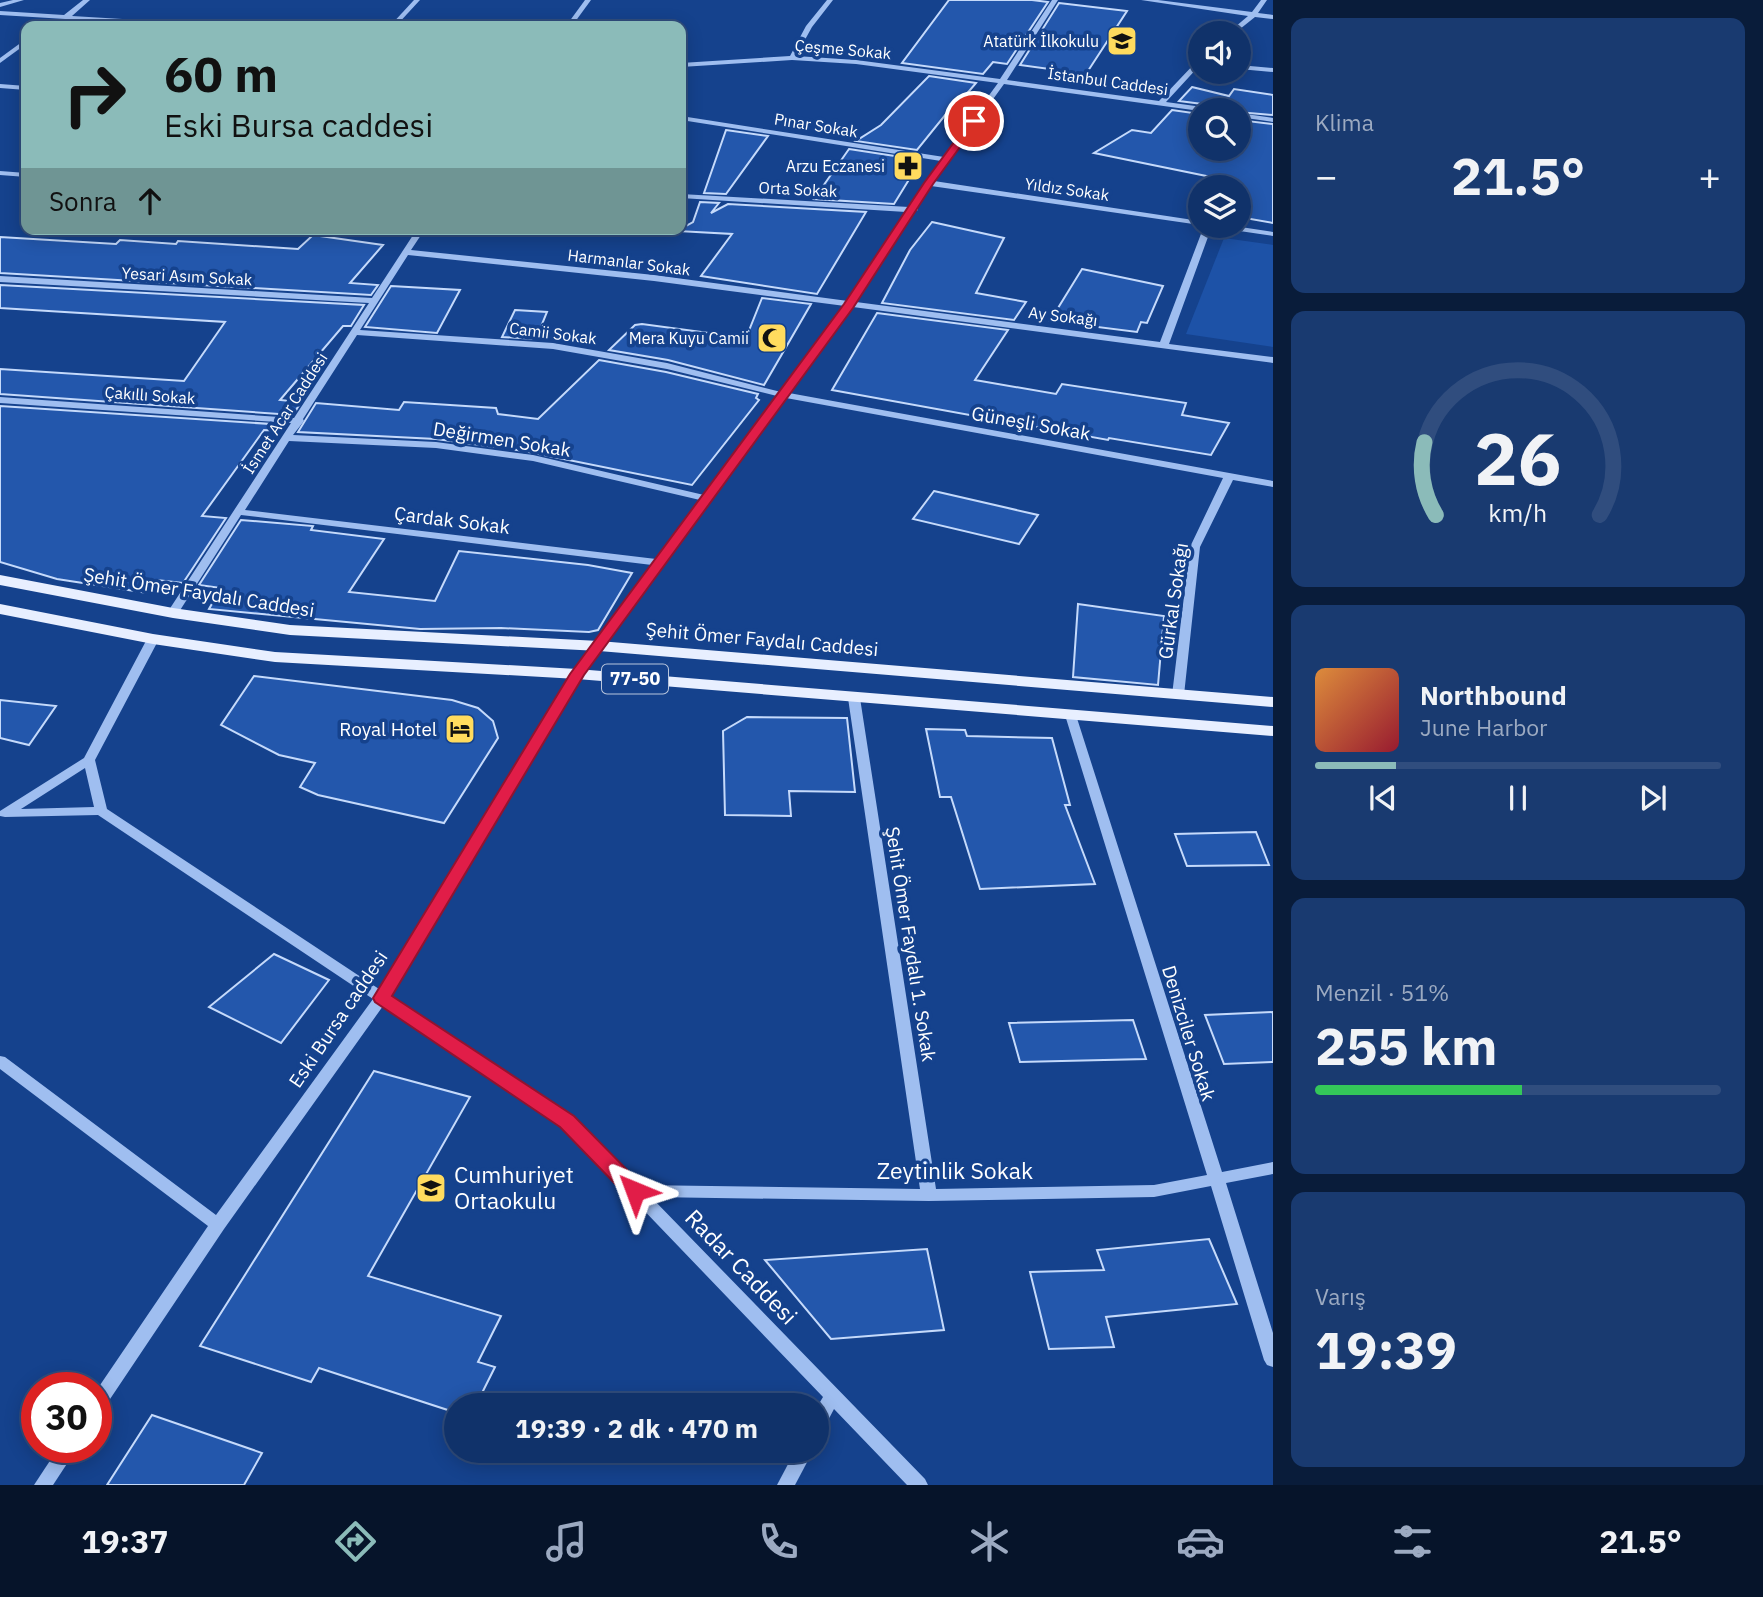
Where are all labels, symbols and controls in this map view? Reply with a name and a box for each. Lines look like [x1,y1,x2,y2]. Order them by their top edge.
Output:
map controls [1188,21,1251,238]
button: sound [1188,21,1251,84]
school or university icon: Atatürk İlkokulu [1105,24,1139,58]
place label: Atatürk İlkokulu [983,31,1099,51]
street label: Çeşme Sokak [794,35,893,63]
text: 60 m [164,42,278,105]
icon: right [49,49,140,140]
street label: İstanbul Caddesi [1046,63,1170,99]
pin [944,91,1004,151]
button: search [1188,98,1251,161]
icon: arrive [955,102,993,140]
text: Eski Bursa caddesi [164,104,433,146]
text: Klima [1315,107,1374,137]
street label: Pınar Sokak [773,109,860,142]
text: 21.5° [1451,142,1585,209]
pharmacy icon: Arzu Eczanesi [891,149,925,183]
text: − [1315,151,1338,200]
text: + [1698,151,1721,200]
place label: Arzu Eczanesi [786,156,885,176]
street label: Yıldız Sokak [1023,173,1111,205]
button: layers [1188,175,1251,238]
street label: Orta Sokak [758,177,838,201]
icon: ahead [131,182,169,220]
text: Sonra [49,184,117,218]
street label: Harmanlar Sokak [567,245,692,280]
street label: Yesari Asım Sokak [121,263,253,289]
street label: Ay Sokağı [1027,302,1099,330]
street label: Camii Sokak [508,318,598,348]
mosque icon: Mera Kuyu Camii [755,321,789,355]
place label: Mera Kuyu Camii [629,328,749,348]
street label: İsmet Acar Caddesi [238,349,332,477]
street label: Çakıllı Sokak [104,382,197,408]
street label: Güneşli Sokak [970,401,1092,445]
text: 26 [1474,411,1562,506]
street label: Değirmen Sokak [431,416,573,462]
text: km/h [1489,496,1547,529]
street label: Çardak Sokak [393,501,511,539]
street label: Gürkal Sokağı [1153,541,1193,661]
street label: Şehit Ömer Faydalı Caddesi [82,562,316,622]
street label: Şehit Ömer Faydalı Caddesi [645,617,879,661]
road number: 77-50 [602,664,668,694]
text: Northbound [1420,678,1567,712]
hotel icon: Royal Hotel [443,712,477,746]
text: June Harbor [1420,712,1548,742]
place label: Royal Hotel [339,717,437,741]
icon: previous [1364,779,1402,817]
icon: pause [1499,779,1537,817]
icon: next [1634,779,1672,817]
street label: Şehit Ömer Faydalı 1. Sokak [881,825,941,1063]
street label: Eski Bursa caddesi [283,946,393,1092]
street label: Denizciler Sokak [1157,962,1221,1104]
text: Menzil · 51% [1315,977,1449,1007]
text: 255 km [1315,1012,1497,1079]
position arrow [598,1154,672,1228]
street label: Zeytinlik Sokak [877,1155,1033,1185]
place label: Cumhuriyet Ortaokulu [454,1159,574,1215]
school or university icon: Cumhuriyet Ortaokulu [414,1171,448,1205]
street label: Radar Caddesi [679,1202,804,1330]
text: Varış [1315,1281,1366,1311]
text: 19:39 [1315,1316,1457,1383]
speed limit sign: 30 [21,1372,112,1463]
text: 19:39 · 2 dk · 470 m [515,1411,758,1445]
icon: directions [331,1517,380,1566]
icon: music [542,1517,591,1566]
icon: phone [754,1517,803,1566]
icon: climate [965,1517,1014,1566]
icon: car [1176,1517,1225,1566]
icon: filters [1388,1517,1437,1566]
text: 19:37 [81,1520,169,1562]
text: 21.5° [1599,1520,1682,1562]

